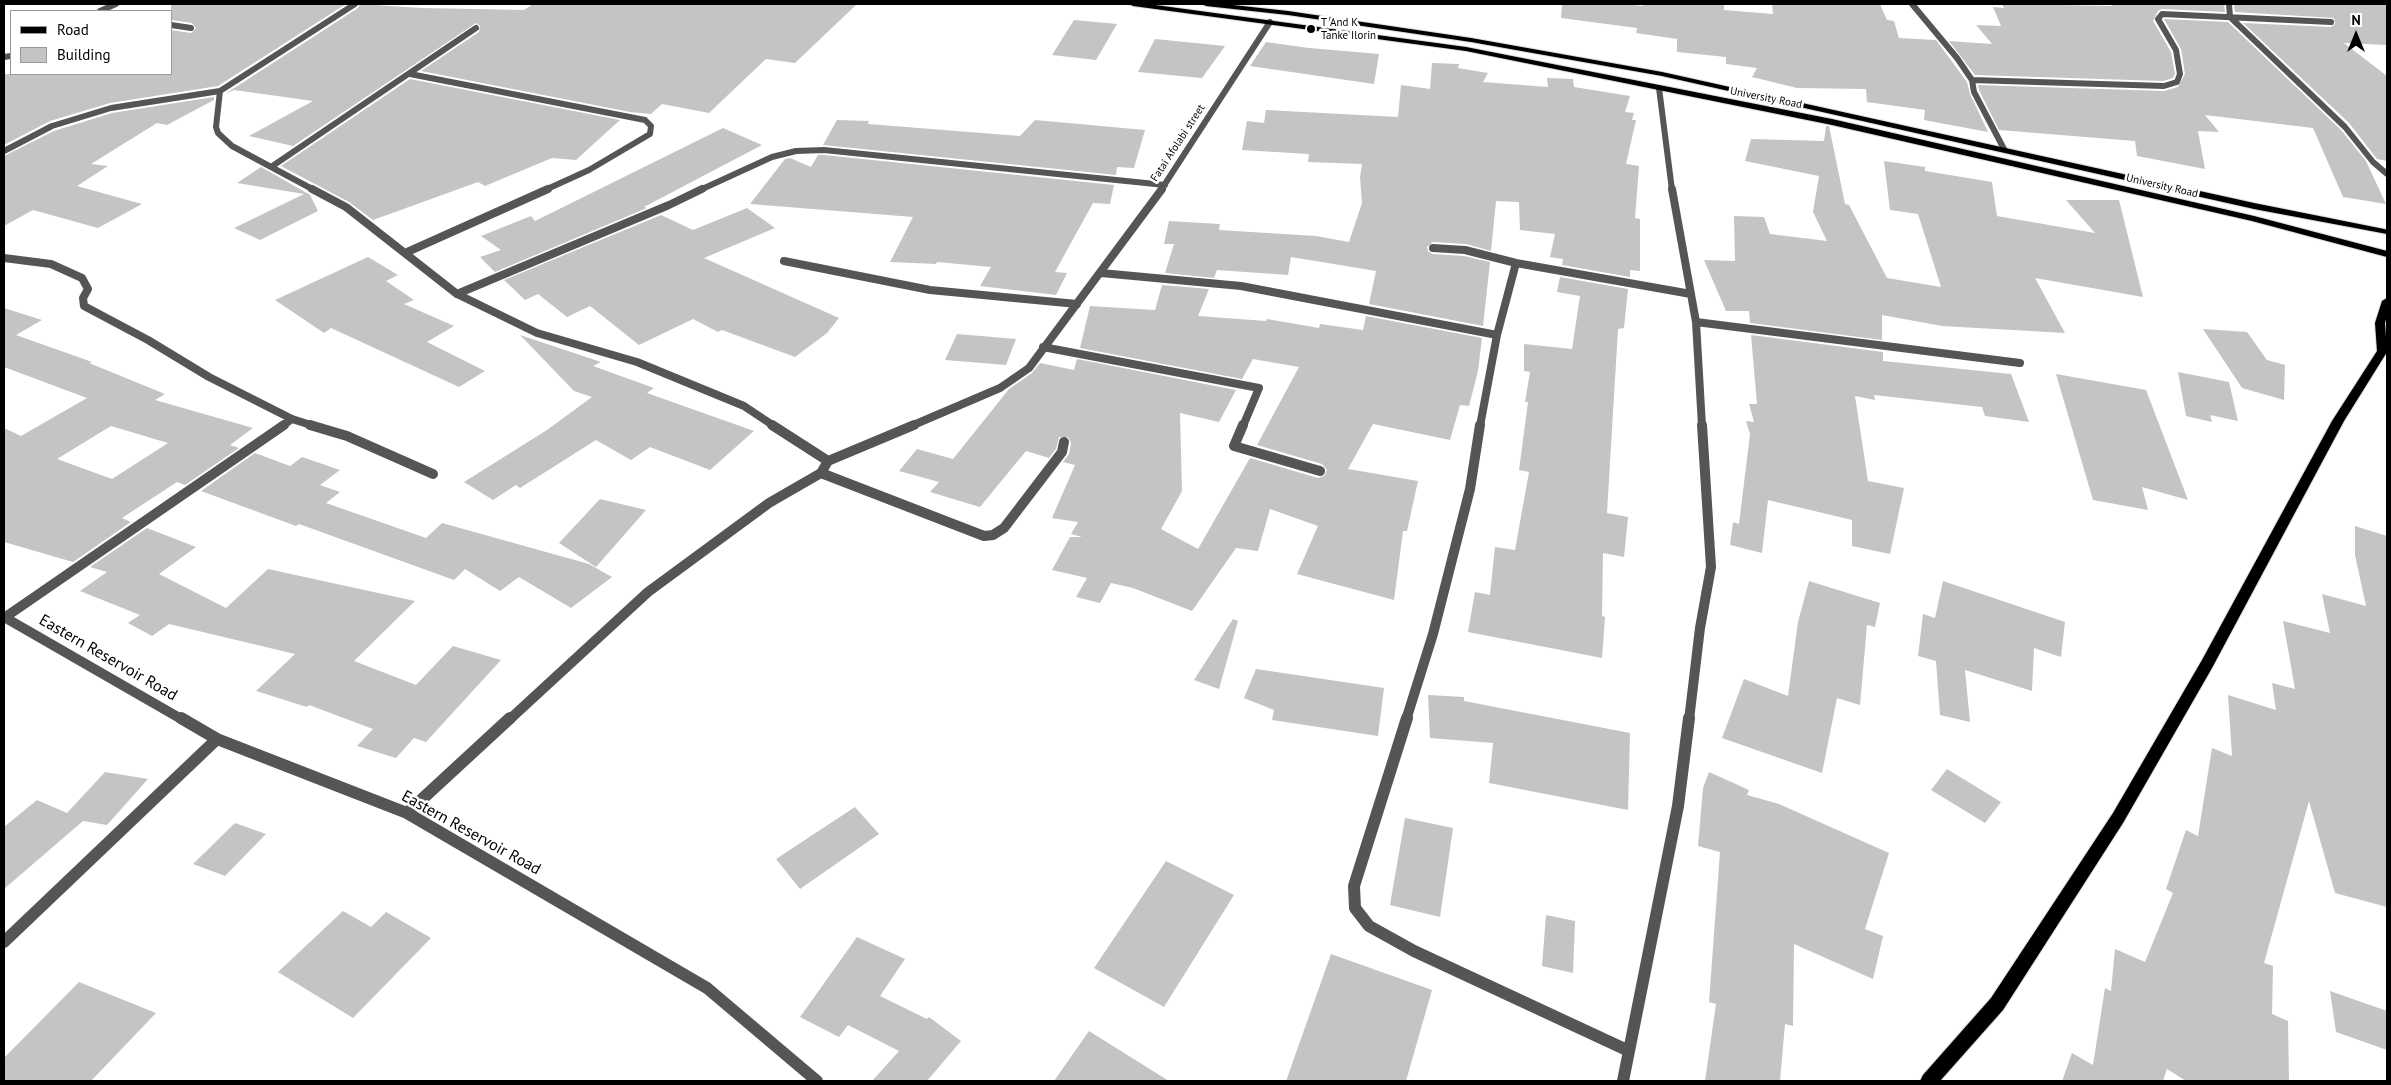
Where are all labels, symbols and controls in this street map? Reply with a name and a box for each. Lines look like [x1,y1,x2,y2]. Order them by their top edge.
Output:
legend [10,10,172,75]
north arrow [2331,10,2381,60]
text: N [2351,11,2361,29]
place label: T And K Tanke Ilorin [1321,16,1376,42]
text: Road [57,20,89,39]
marker: T And K Tanke Ilorin [1305,23,1317,35]
text: Building [57,45,111,64]
street label: University Road [1729,85,1803,111]
street label: Fatai Afolabi street [1148,102,1208,184]
street label: University Road [2125,171,2199,201]
street label: Eastern Reservoir Road [36,611,180,705]
street label: Eastern Reservoir Road [398,787,544,879]

